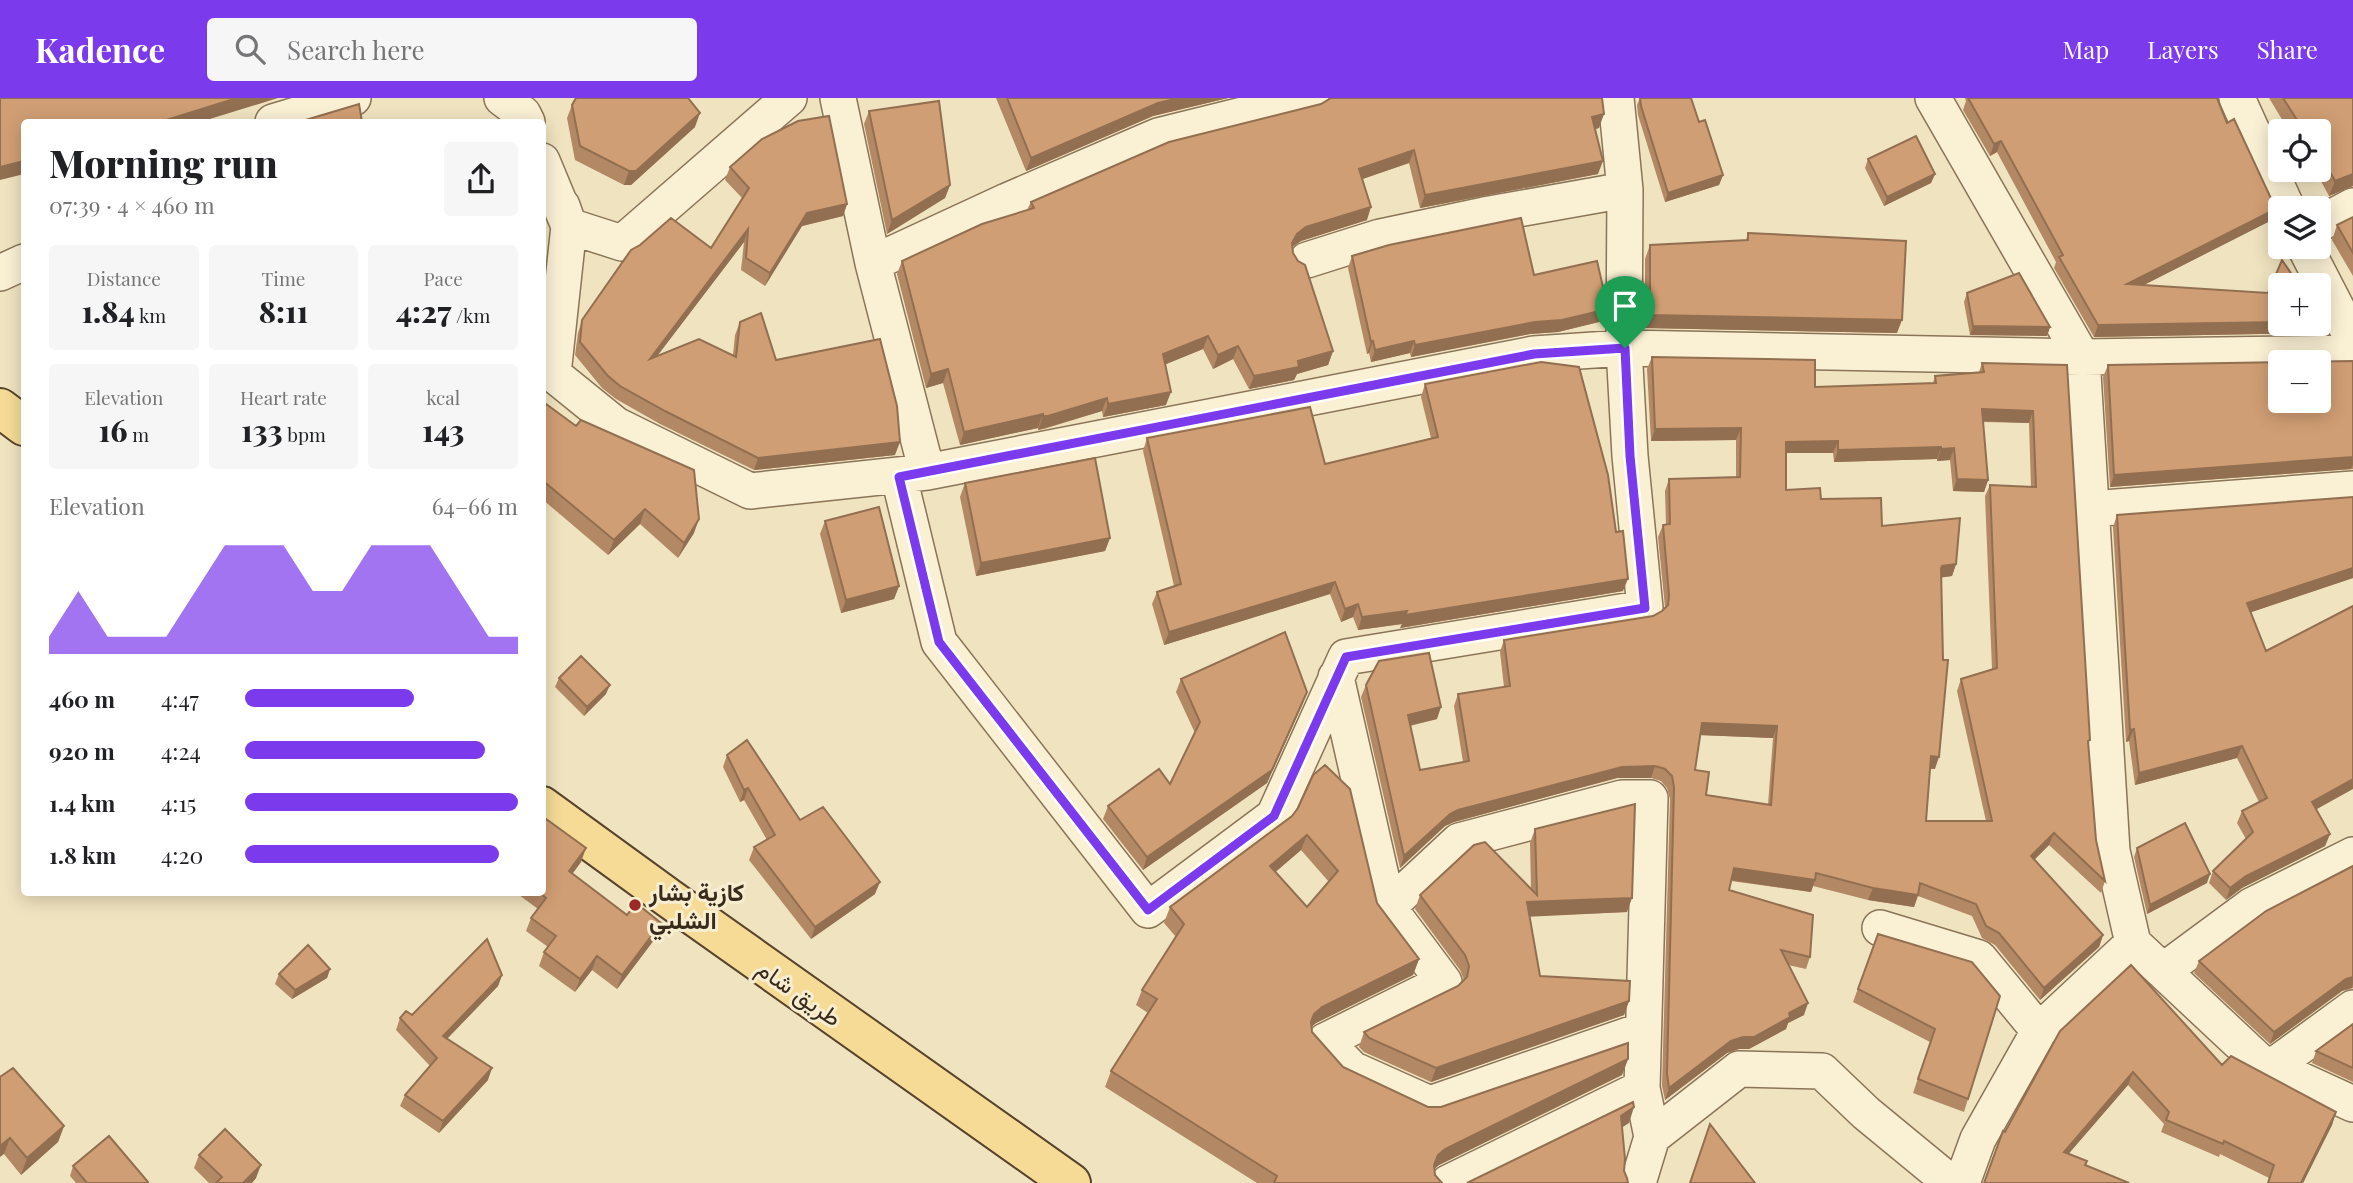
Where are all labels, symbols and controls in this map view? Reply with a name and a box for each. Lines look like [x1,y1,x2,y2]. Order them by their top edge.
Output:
search box [207,18,697,81]
text: Kadence [35,27,165,71]
icon: search [231,30,269,68]
text: Search here [287,32,425,67]
text: Map [2063,33,2109,65]
text: Layers [2147,33,2219,65]
text: Share [2257,33,2318,65]
map controls [2268,119,2331,413]
button: locate [2268,119,2331,182]
text: Morning run [49,137,278,188]
button: share [444,142,518,216]
text: 07:39 · 4 × 460 m [49,189,215,220]
button: layers [2268,196,2331,259]
text: Distance [87,265,161,291]
text: Time [262,265,305,291]
text: Pace [424,265,463,291]
button: + [2268,273,2331,336]
pin [1595,276,1655,348]
icon: arrive [1606,287,1644,325]
text: 1.84 [81,291,135,331]
text: 8:11 [259,291,308,331]
text: 4:27 [396,291,451,331]
text: km [135,302,166,328]
text: /km [451,302,490,328]
button: − [2268,350,2331,413]
text: Elevation [84,384,163,410]
text: Heart rate [240,384,327,410]
text: kcal [426,384,460,410]
text: 16 [99,410,127,450]
text: 133 [241,410,283,450]
text: 143 [422,410,464,450]
text: m [127,421,149,447]
text: bpm [283,421,326,447]
text: Elevation [49,490,145,521]
text: 64–66 m [432,490,518,521]
text: 460 m [49,683,115,714]
text: 4:47 [161,683,199,714]
text: 920 m [49,735,115,766]
text: 4:24 [161,735,201,766]
text: 1.4 km [49,787,115,818]
text: 4:15 [161,787,196,818]
text: 1.8 km [49,839,116,870]
text: 4:20 [161,839,203,870]
place label: كازية بشار الشلبي [648,875,744,941]
marker: كازية بشار الشلبي [627,897,643,913]
street label: طريق شام [750,951,849,1034]

